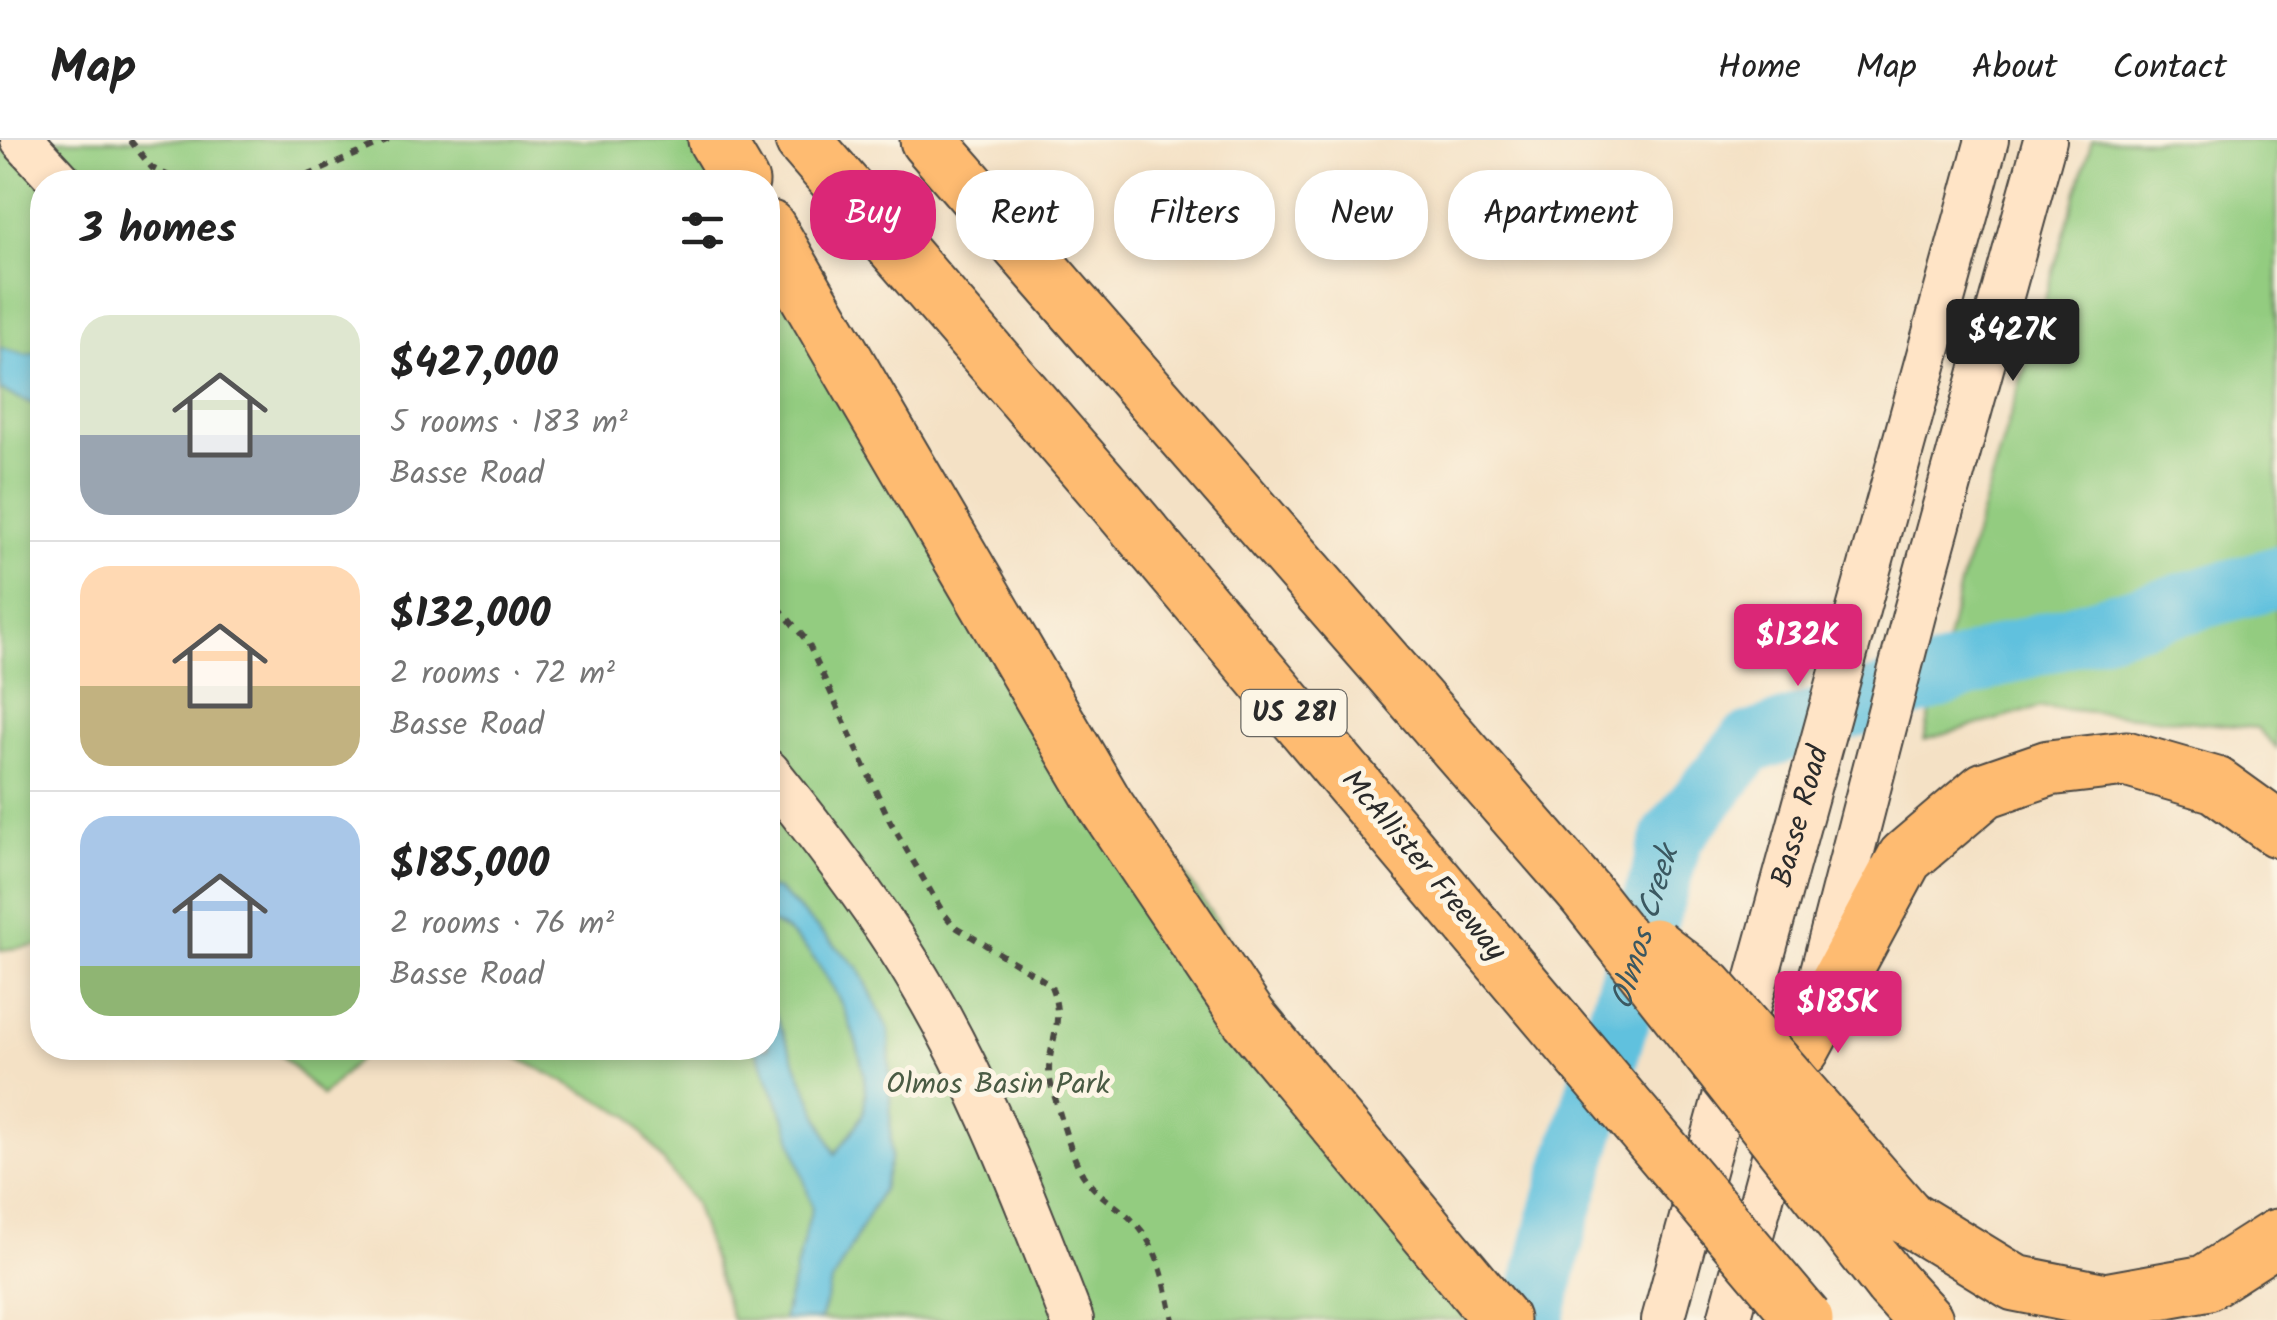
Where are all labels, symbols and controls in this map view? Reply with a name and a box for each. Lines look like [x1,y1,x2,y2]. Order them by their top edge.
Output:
text: Map [50,31,137,107]
text: Home [1718,41,1801,97]
text: Map [1856,41,1917,97]
text: About [1972,41,2057,97]
text: Contact [2112,41,2227,97]
chip: Buy [810,170,936,260]
chip: Rent [956,170,1094,260]
chip: Filters [1114,170,1275,260]
chip: New [1295,170,1428,260]
chip: Apartment [1448,170,1673,260]
text: 3 homes [80,197,236,264]
icon: filters [675,203,730,258]
pin: $427K [1943,299,2083,384]
text: $427K [1968,306,2058,357]
text: $427,000 [390,331,558,398]
icon: home [160,355,280,475]
text: 5 rooms · 183 m² [390,398,628,449]
text: Basse Road [390,449,544,500]
text: $132,000 [390,582,551,649]
pin: $132K [1728,604,1868,689]
icon: home [160,606,280,726]
text: $132K [1756,611,1840,662]
text: 2 rooms · 72 m² [390,649,615,700]
road number: US 281 [1242,690,1346,736]
text: Basse Road [390,700,544,751]
street label: Basse Road [1759,740,1844,893]
street label: McAllister Freeway [1328,759,1518,973]
text: $185,000 [390,832,549,899]
water label: Olmos Creek [1597,837,1695,1015]
icon: home [160,856,280,976]
text: 2 rooms · 76 m² [390,899,614,950]
text: Basse Road [390,950,544,1001]
pin: $185K [1768,971,1908,1056]
text: $185K [1797,978,1879,1029]
park label: Olmos Basin Park [886,1061,1111,1109]

